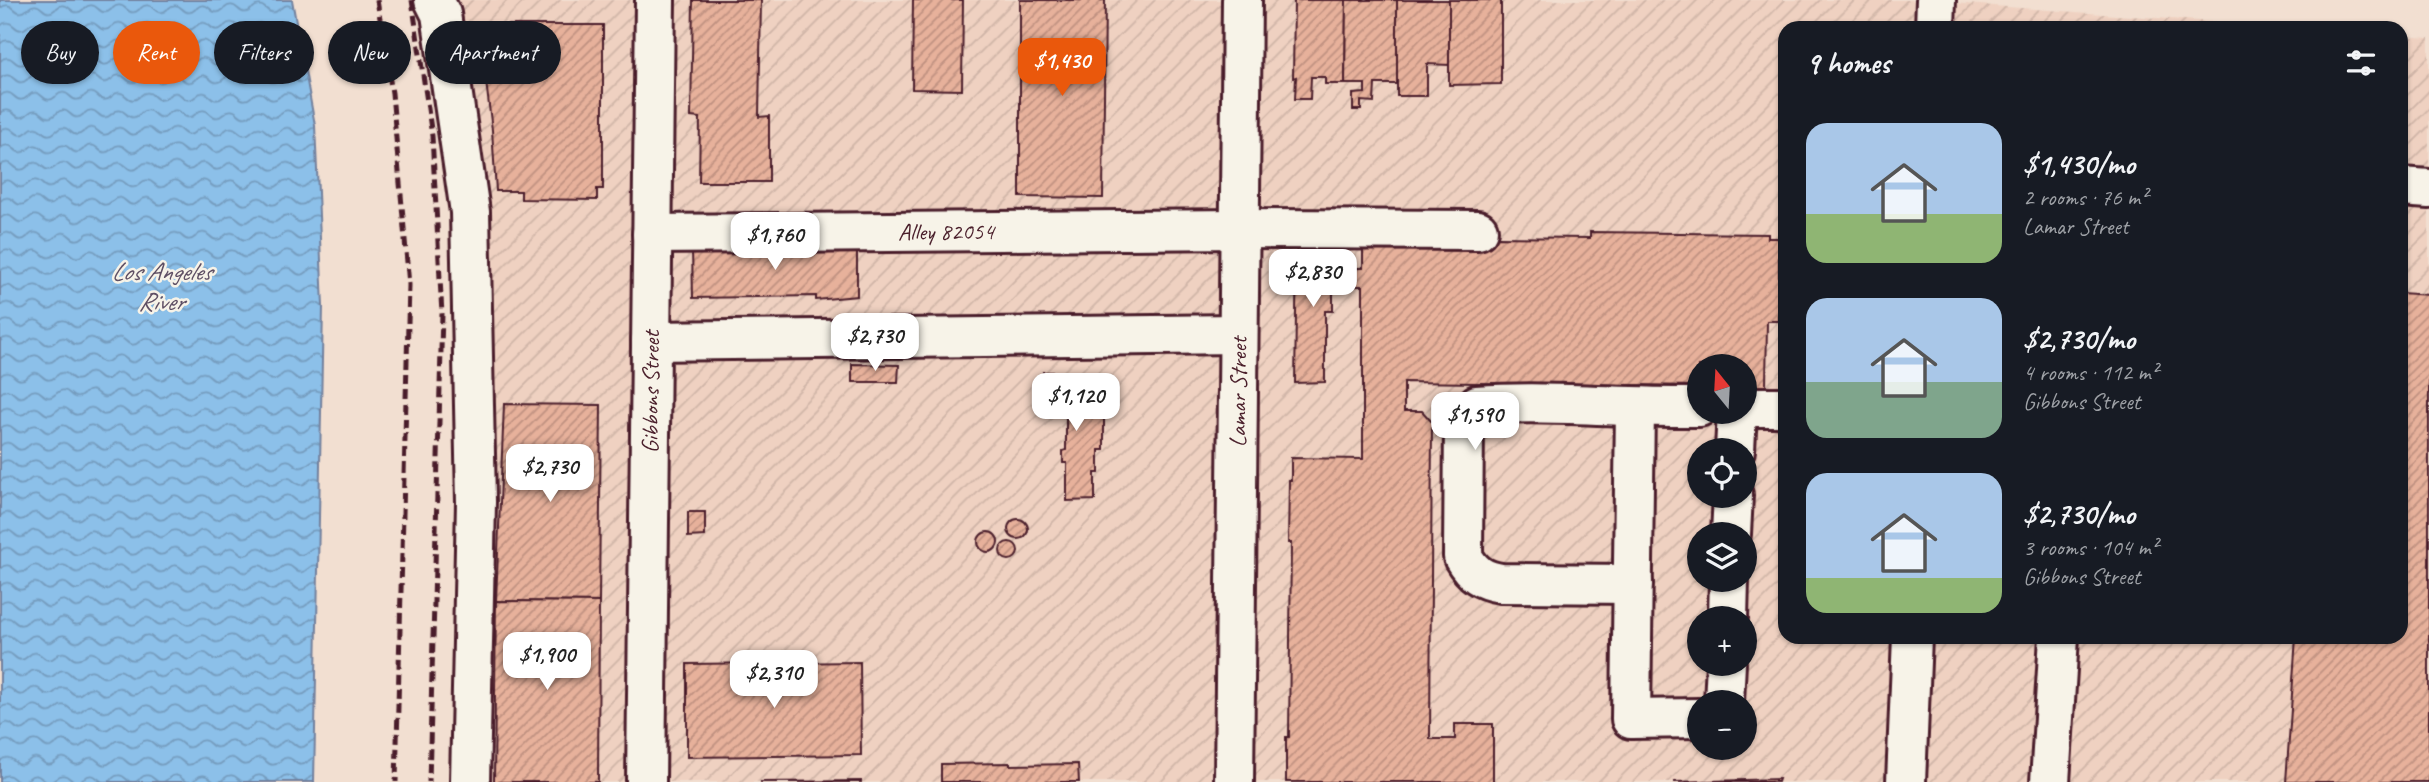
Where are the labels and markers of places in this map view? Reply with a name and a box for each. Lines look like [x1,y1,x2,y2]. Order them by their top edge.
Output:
pin: $1,430 [1005,38,1119,98]
pin: $1,760 [718,212,832,272]
pin: $2,830 [1256,250,1370,309]
pin: $2,730 [818,314,932,373]
pin: $1,120 [1019,374,1133,433]
pin: $1,590 [1418,392,1532,452]
pin: $2,730 [493,444,607,504]
pin: $1,900 [490,632,604,692]
pin: $2,310 [717,650,831,710]

